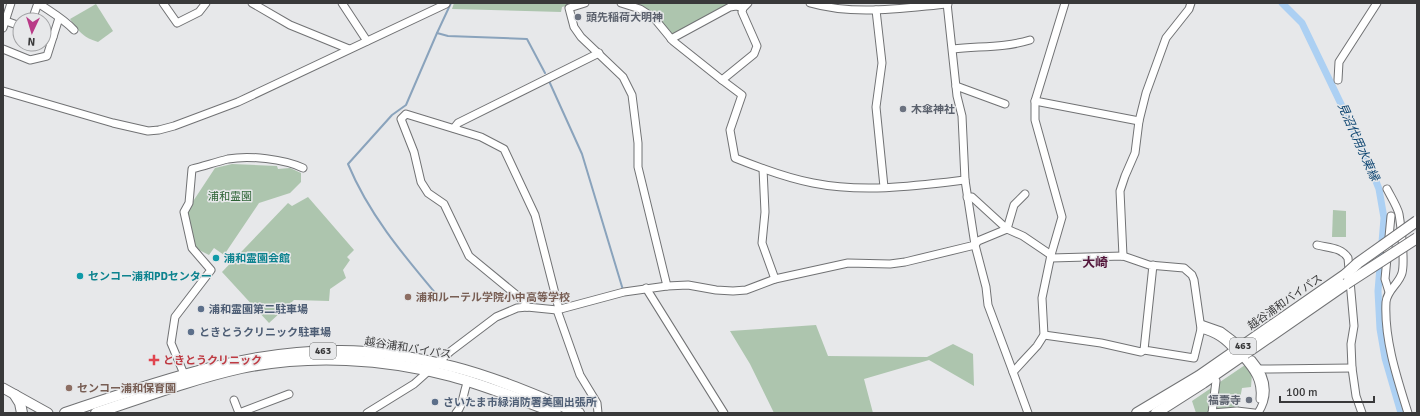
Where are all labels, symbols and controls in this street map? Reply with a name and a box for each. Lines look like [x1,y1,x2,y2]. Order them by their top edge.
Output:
place label: 頭先稲荷大明神 [586,11,663,24]
north arrow [12,12,52,52]
marker: 頭先稲荷大明神 [573,12,583,22]
text: N [27,35,36,48]
water label: 見沼代用水東縁 [1334,101,1383,185]
place label: 木傘神社 [911,103,955,116]
marker: 木傘神社 [898,104,908,114]
park label: 浦和霊園 [208,190,252,203]
place label: 浦和霊園会館 [224,252,290,265]
marker: 浦和霊園会館 [211,253,221,263]
district label: 大崎 [1082,255,1108,271]
place label: センコー浦和PDセンター [88,270,212,283]
marker: センコー浦和PDセンター [75,271,85,281]
street label: 越谷浦和バイパス [1245,272,1325,332]
place label: 浦和ルーテル学院小中高等学校 [416,291,570,304]
marker: 浦和ルーテル学院小中高等学校 [403,292,413,302]
place label: 浦和霊園第二駐車場 [209,303,308,316]
marker: 浦和霊園第二駐車場 [196,304,206,314]
place label: ときとうクリニック駐車場 [199,326,331,339]
marker: ときとうクリニック駐車場 [186,327,196,337]
street label: 越谷浦和バイパス [364,335,452,361]
road number: 463 [1230,338,1256,354]
road number: 463 [310,343,336,359]
marker: ときとうクリニック [148,354,160,366]
place label: ときとうクリニック [163,354,262,367]
scale bar [1280,378,1374,404]
place label: センコー浦和保育園 [77,382,176,395]
marker: センコー浦和保育園 [64,383,74,393]
text: 100 m [1286,385,1318,400]
place label: 福壽寺 [1208,394,1241,407]
marker: 福壽寺 [1244,395,1254,405]
place label: さいたま市緑消防署美園出張所 [443,396,597,409]
marker: さいたま市緑消防署美園出張所 [430,397,440,407]

